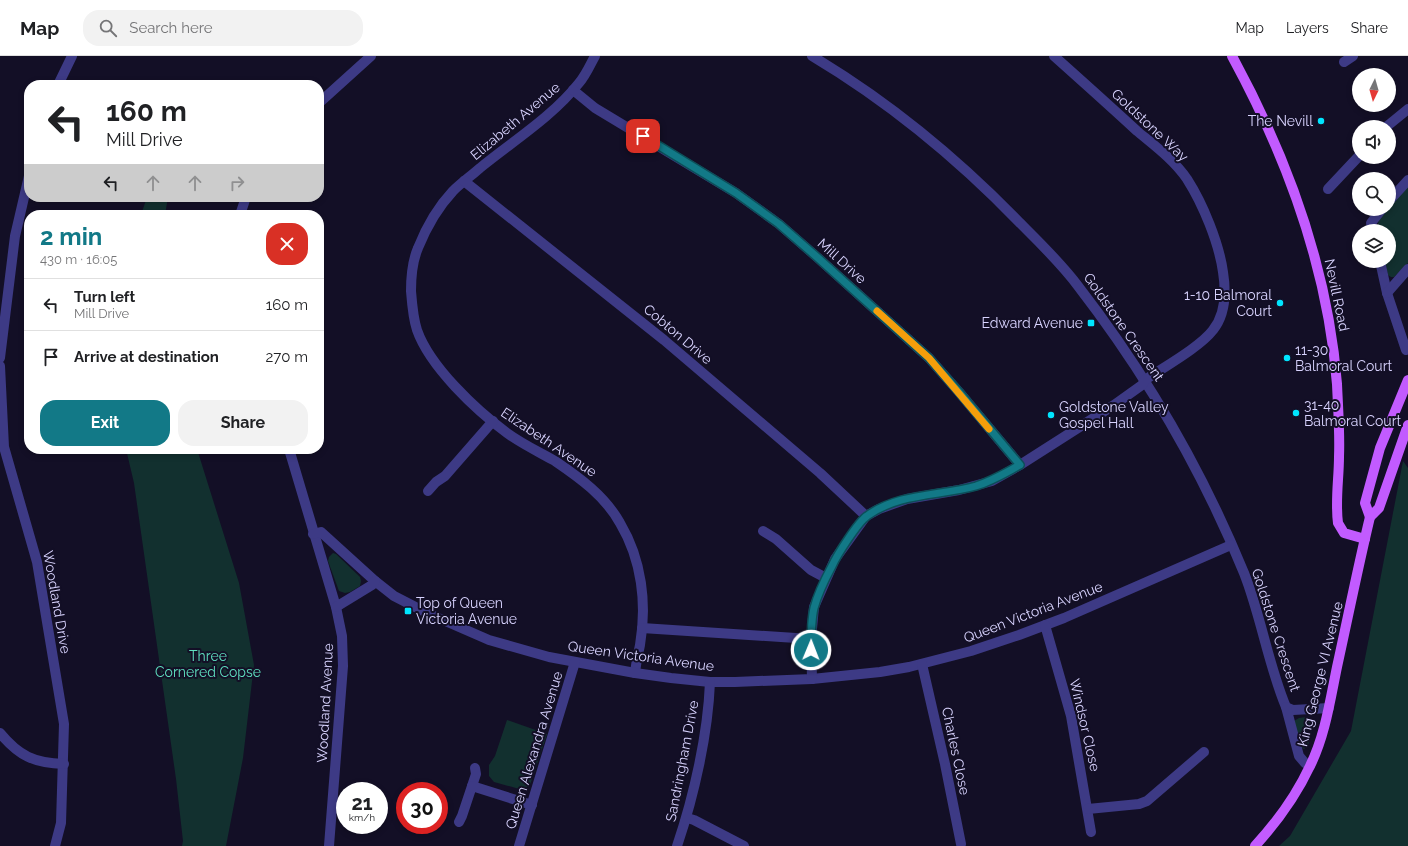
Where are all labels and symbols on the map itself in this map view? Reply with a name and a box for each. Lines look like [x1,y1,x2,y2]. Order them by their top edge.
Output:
north arrow [1352,68,1396,112]
street label: Elizabeth Avenue [467,79,563,163]
street label: Goldstone Way [1108,85,1192,165]
place label: The Nevill [1248,113,1313,129]
marker: The Nevill [1316,116,1326,126]
pin [626,119,660,153]
street label: Mill Drive [815,235,869,287]
street label: Nevill Road [1322,257,1352,333]
street label: Goldstone Crescent [1081,270,1168,384]
place label: 1-10 Balmoral Court [1184,287,1272,319]
marker: 1-10 Balmoral Court [1275,298,1285,308]
street label: Cobton Drive [640,301,716,367]
place label: Edward Avenue [981,315,1083,331]
marker: Edward Avenue [1086,318,1096,328]
place label: 11-30 Balmoral Court [1295,342,1393,374]
marker: 11-30 Balmoral Court [1282,353,1292,363]
place label: 31-40 Balmoral Court [1304,397,1402,429]
place label: Goldstone Valley Gospel Hall [1059,399,1169,431]
street label: Elizabeth Avenue [498,404,600,480]
marker: 31-40 Balmoral Court [1291,408,1301,418]
marker: Goldstone Valley Gospel Hall [1046,410,1056,420]
street label: Woodland Drive [40,549,74,655]
street label: Goldstone Crescent [1249,566,1304,694]
street label: Queen Victoria Avenue [961,578,1105,646]
place label: Top of Queen Victoria Avenue [416,595,517,627]
street label: King George VI Avenue [1294,600,1346,748]
marker: Top of Queen Victoria Avenue [403,606,413,616]
position arrow [790,629,832,671]
street label: Queen Victoria Avenue [567,638,715,674]
street label: Woodland Avenue [314,643,336,763]
park label: Three Cornered Copse [155,648,261,680]
street label: Queen Alexandra Avenue [502,669,566,831]
street label: Windsor Close [1067,677,1103,773]
street label: Sandringham Drive [662,699,702,823]
street label: Charles Close [939,706,973,796]
speed limit sign: 30 [396,782,448,834]

